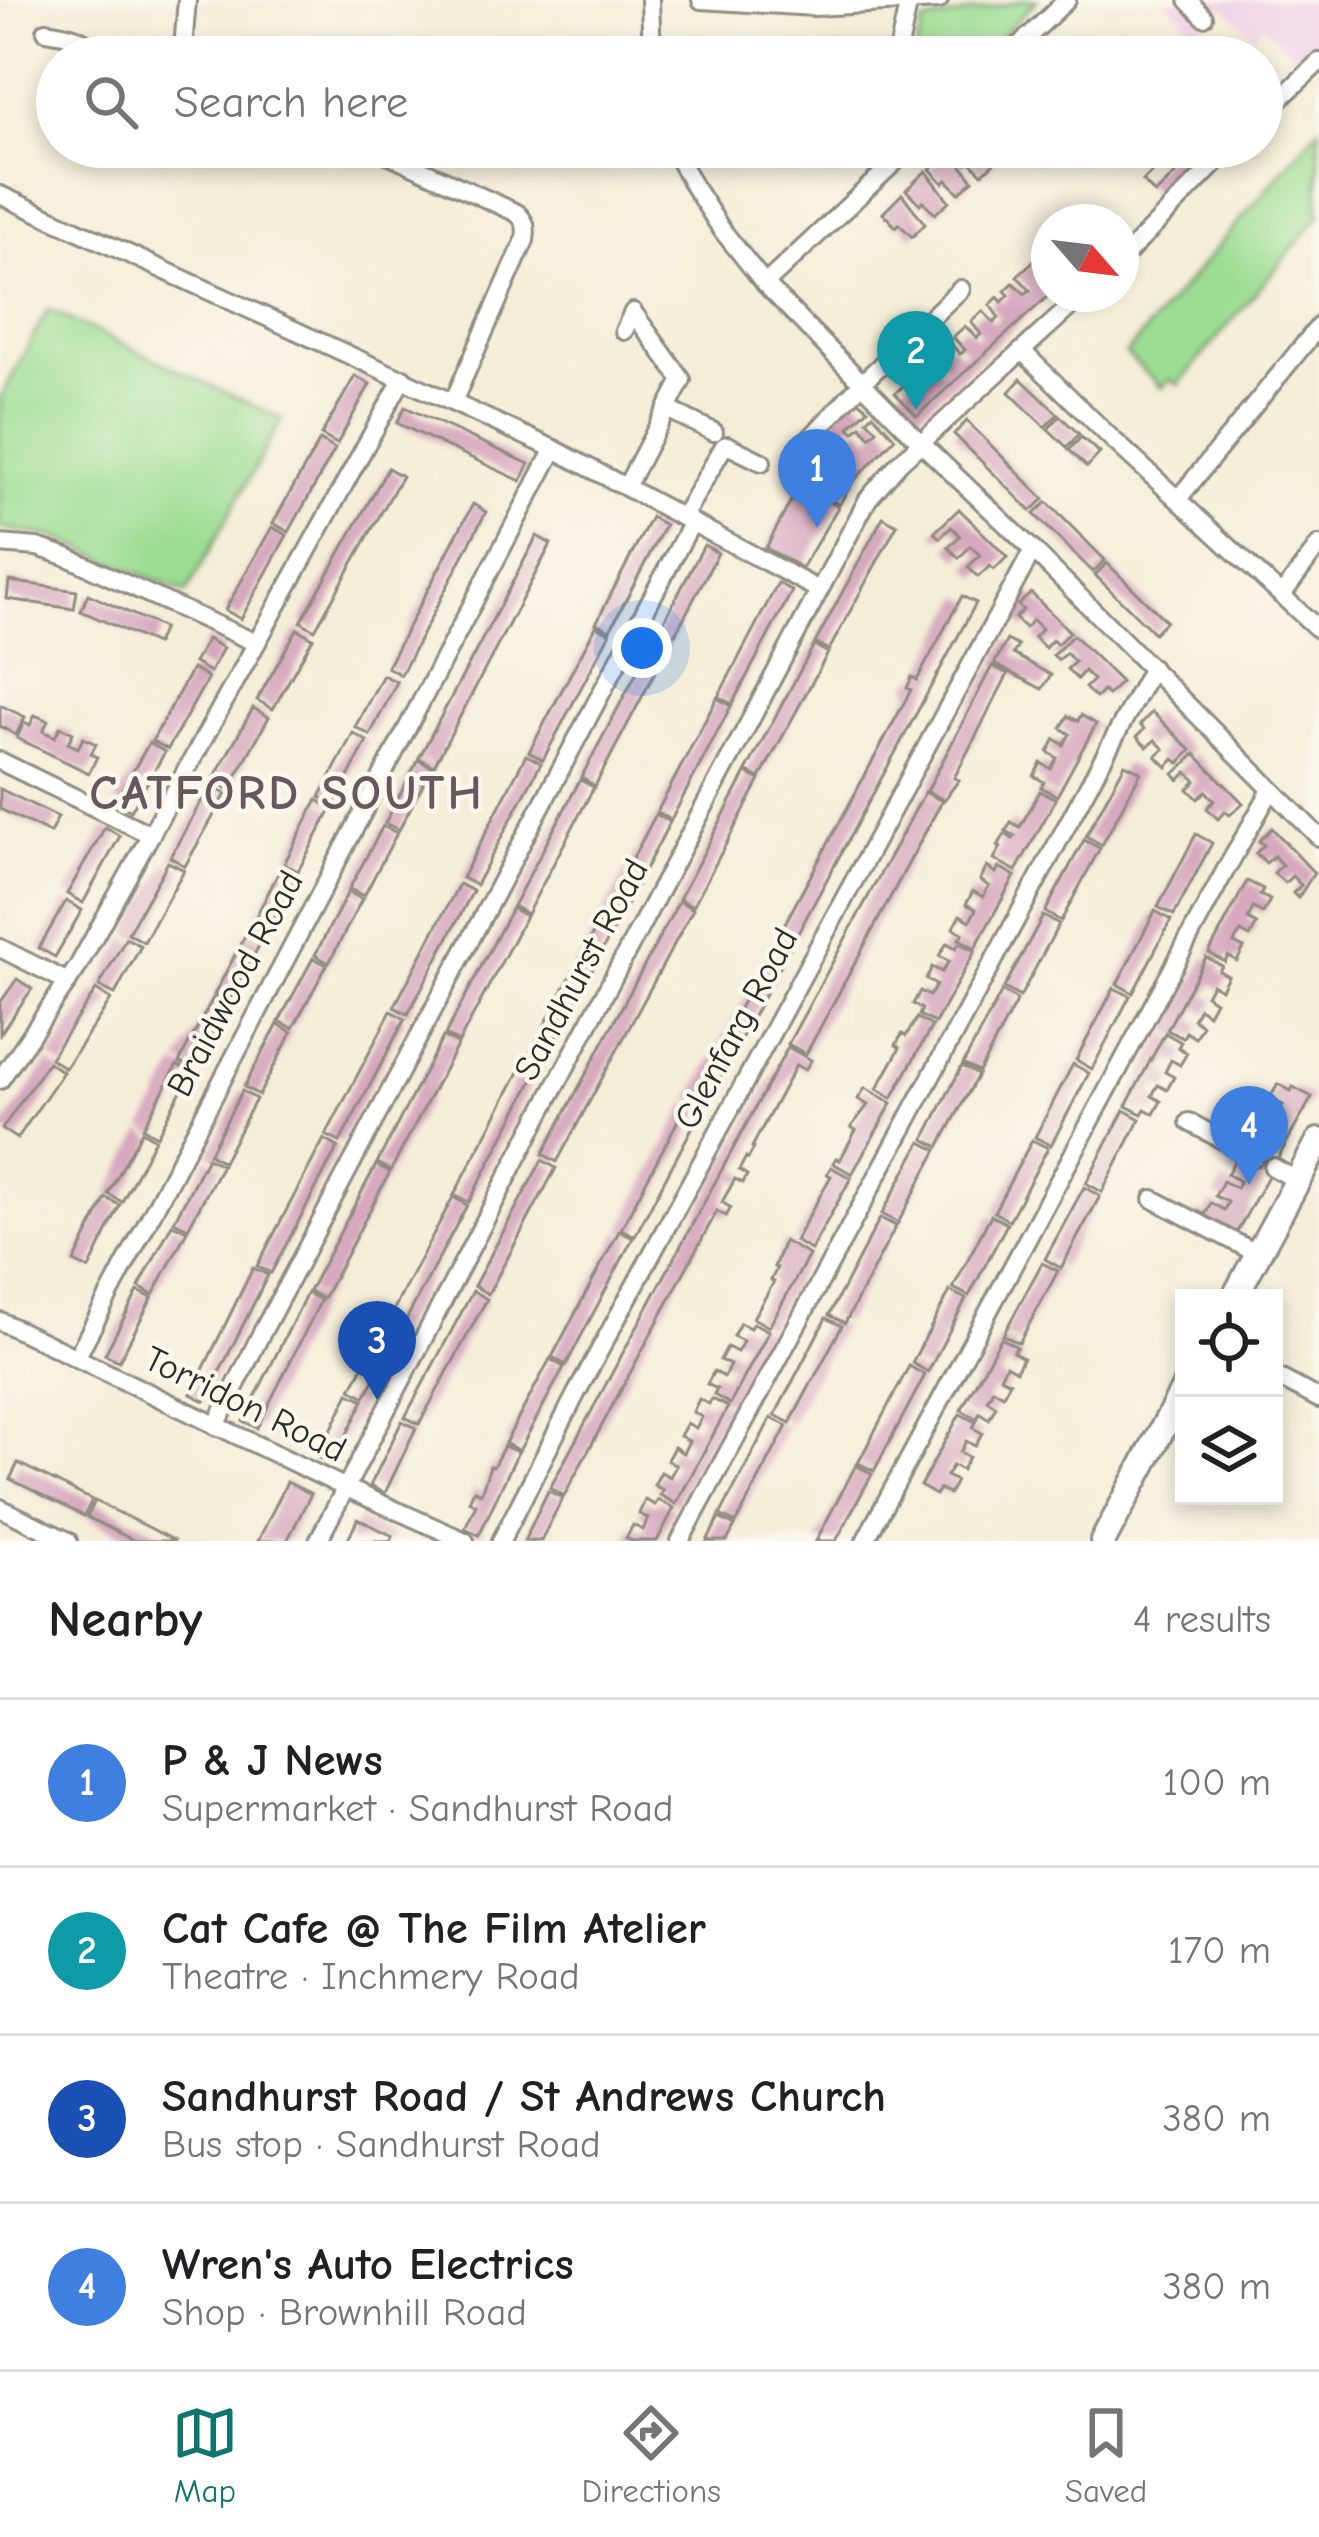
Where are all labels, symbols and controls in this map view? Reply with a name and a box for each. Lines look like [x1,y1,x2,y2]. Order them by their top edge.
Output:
search box [36,36,1283,168]
icon: search [78,69,144,135]
text: Search here [174,76,408,128]
north arrow [1031,204,1139,312]
pin: 2 [877,311,955,410]
pin: 1 [778,429,856,528]
your location [612,618,672,678]
district label: CATFORD SOUTH [89,766,485,821]
street label: Sandhurst Road [506,852,657,1087]
street label: Braidwood Road [159,864,312,1104]
street label: Glenfarg Road [666,921,806,1136]
pin: 4 [1210,1086,1288,1185]
map controls [1175,1289,1283,1505]
button: locate [1175,1289,1283,1397]
pin: 3 [338,1301,416,1400]
street label: Torridon Road [138,1338,353,1471]
button: layers [1175,1397,1283,1505]
text: Nearby [48,1590,202,1649]
text: 4 results [1133,1597,1271,1642]
text: P & J News [162,1734,383,1786]
text: 1 [79,1760,95,1805]
text: 100 m [1163,1760,1271,1805]
text: Supermarket · Sandhurst Road [162,1786,674,1831]
text: Cat Cafe @ The Film Atelier [162,1902,706,1954]
text: 2 [77,1928,97,1973]
text: 170 m [1168,1928,1271,1973]
text: Theatre · Inchmery Road [162,1954,580,1999]
text: Sandhurst Road / St Andrews Church [162,2070,886,2122]
text: 3 [77,2096,97,2141]
text: 380 m [1162,2096,1271,2141]
text: Bus stop · Sandhurst Road [162,2122,601,2167]
text: Wren's Auto Electrics [162,2238,574,2290]
text: 4 [78,2264,96,2309]
text: 380 m [1162,2264,1271,2309]
text: Shop · Brownhill Road [162,2290,527,2335]
tab: Map [172,2400,238,2510]
tab: Directions [582,2400,721,2510]
tab: Saved [1065,2400,1147,2510]

